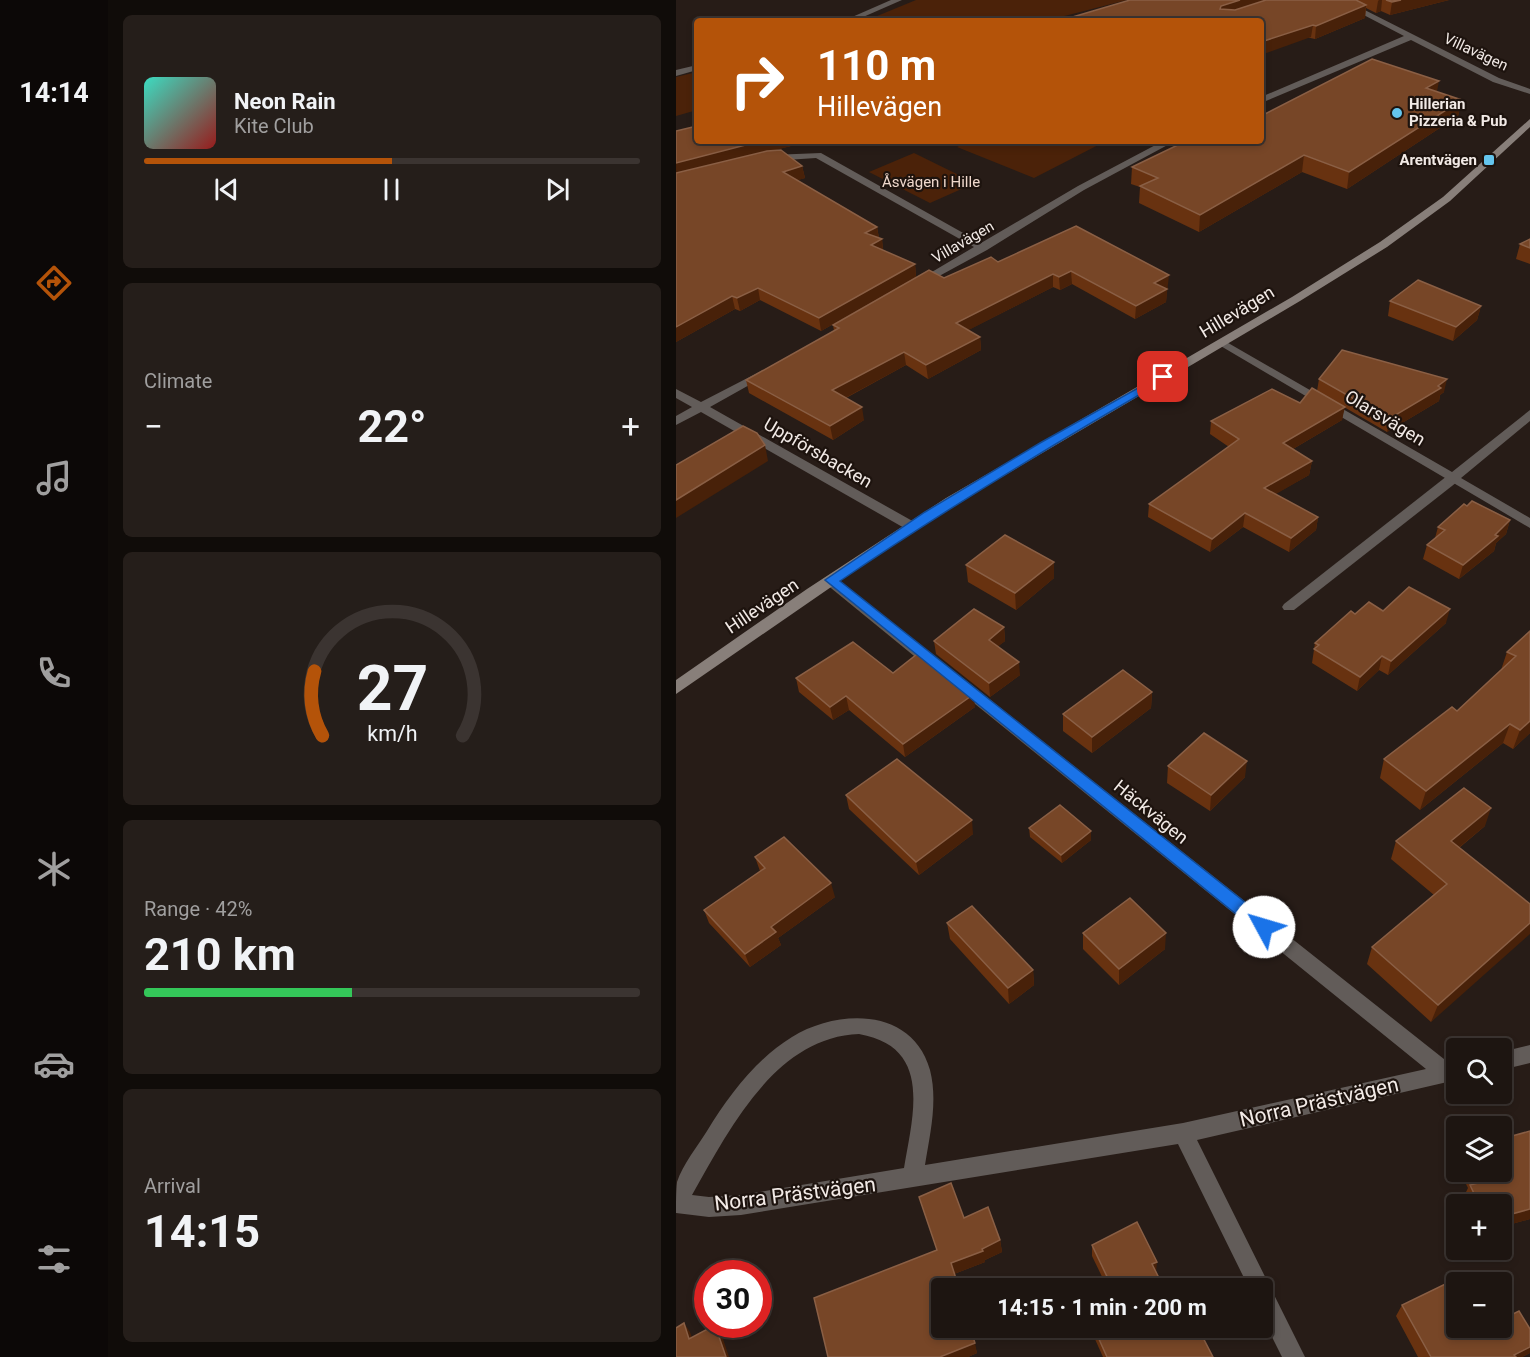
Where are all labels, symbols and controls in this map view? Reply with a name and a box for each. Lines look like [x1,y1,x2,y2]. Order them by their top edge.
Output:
street label: Villavägen [1441,29,1511,75]
text: 110 m [817,41,936,90]
icon: right [718,42,796,120]
text: 14:14 [19,77,89,109]
text: Neon Rain [234,89,336,114]
text: Hillevägen [817,91,942,123]
place label: Hillerian Pizzeria & Pub [1409,95,1507,130]
marker: Hillerian Pizzeria & Pub [1390,106,1404,120]
text: Kite Club [234,114,314,138]
place label: Arentvägen [1399,151,1477,169]
marker: Arentvägen [1482,153,1496,167]
icon: previous [210,173,243,206]
icon: pause [375,173,408,206]
icon: next [541,173,574,206]
park label: Åsvägen i Hille [882,173,980,191]
street label: Villavägen [929,217,997,267]
icon: directions [33,262,75,304]
street label: Hillevägen [1196,281,1278,342]
pin [1137,351,1188,402]
icon: arrive [1146,360,1179,393]
text: Climate [144,369,212,393]
street label: Olarsvägen [1341,385,1429,450]
text: 22° [357,400,427,453]
text: − [144,407,163,446]
text: + [621,407,640,446]
street label: Uppförsbacken [760,413,876,492]
icon: music [33,457,75,499]
street label: Hillevägen [721,574,802,638]
icon: phone [33,652,75,694]
text: 27 [356,652,428,725]
text: km/h [367,721,417,746]
street label: Häckvägen [1110,775,1193,848]
icon: climate [33,848,75,890]
position arrow [1232,895,1296,959]
text: Range · 42% [144,897,252,921]
text: 210 km [144,928,296,981]
map controls [1446,1038,1512,1338]
button: search [1446,1038,1512,1104]
icon: car [33,1043,75,1085]
street label: Norra Prästvägen [1237,1072,1401,1132]
button: layers [1446,1116,1512,1182]
street label: Norra Prästvägen [713,1172,877,1216]
text: Arrival [144,1174,201,1198]
button: + [1446,1194,1512,1260]
text: 14:15 [144,1205,260,1258]
icon: filters [33,1238,75,1280]
speed limit sign: 30 [694,1260,772,1338]
button: − [1446,1272,1512,1338]
text: 14:15 · 1 min · 200 m [997,1295,1207,1320]

